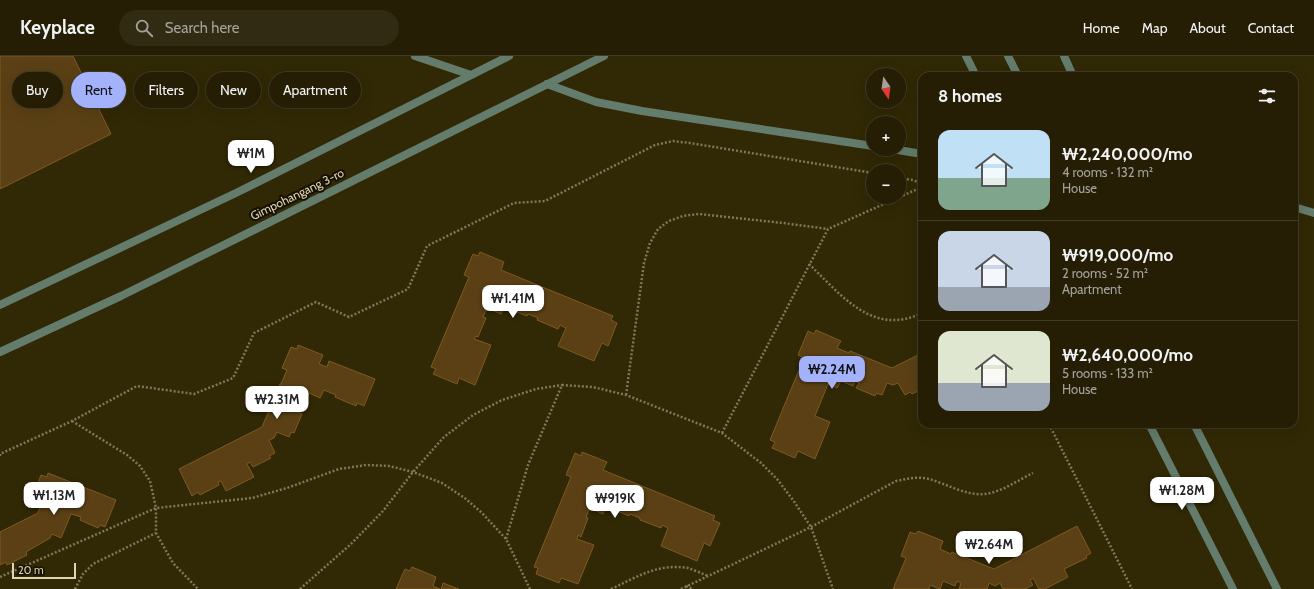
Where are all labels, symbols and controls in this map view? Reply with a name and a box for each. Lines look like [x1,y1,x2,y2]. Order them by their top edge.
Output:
search box [119,10,399,46]
text: Keyplace [20,16,95,39]
icon: search [133,17,155,39]
text: Search here [165,19,239,37]
text: Home [1083,19,1120,37]
text: Map [1142,19,1167,37]
text: About [1189,19,1226,37]
text: Contact [1248,19,1294,37]
north arrow [866,68,906,108]
map controls [866,68,906,204]
chip: Buy [12,72,63,108]
chip: Rent [71,72,126,108]
chip: Filters [134,72,198,108]
chip: New [206,72,261,108]
chip: Apartment [269,72,361,108]
icon: filters [1256,85,1278,107]
text: 8 homes [938,86,1002,106]
button: + [866,116,906,156]
pin: ₩1M [232,140,270,174]
text: ₩2,240,000/mo [1062,144,1192,164]
text: ₩1M [237,145,265,161]
icon: home [970,146,1018,194]
button: − [866,164,906,204]
text: 4 rooms · 132 m² [1062,164,1153,180]
street label: Gimpohangang 3-ro [248,165,347,223]
text: House [1062,180,1097,196]
text: ₩919,000/mo [1062,245,1173,265]
icon: home [970,247,1018,295]
text: 2 rooms · 52 m² [1062,265,1148,281]
text: Apartment [1062,281,1122,297]
pin: ₩1.41M [480,285,546,319]
text: ₩1.41M [491,290,535,306]
text: ₩2,640,000/mo [1062,345,1193,365]
icon: home [970,347,1018,395]
pin: ₩2.24M [799,356,865,390]
text: ₩2.24M [808,361,856,377]
text: 5 rooms · 133 m² [1062,365,1153,381]
text: House [1062,381,1097,397]
pin: ₩2.31M [244,386,310,420]
text: ₩2.31M [255,391,299,407]
pin: ₩1.28M [1149,477,1215,511]
pin: ₩1.13M [21,482,87,516]
text: ₩1.28M [1159,482,1205,498]
pin: ₩919K [587,485,643,519]
text: ₩1.13M [33,487,75,503]
text: ₩919K [595,490,635,506]
pin: ₩2.64M [956,531,1022,565]
text: ₩2.64M [965,536,1013,552]
scale bar [12,561,76,580]
text: 20 m [18,563,44,577]

